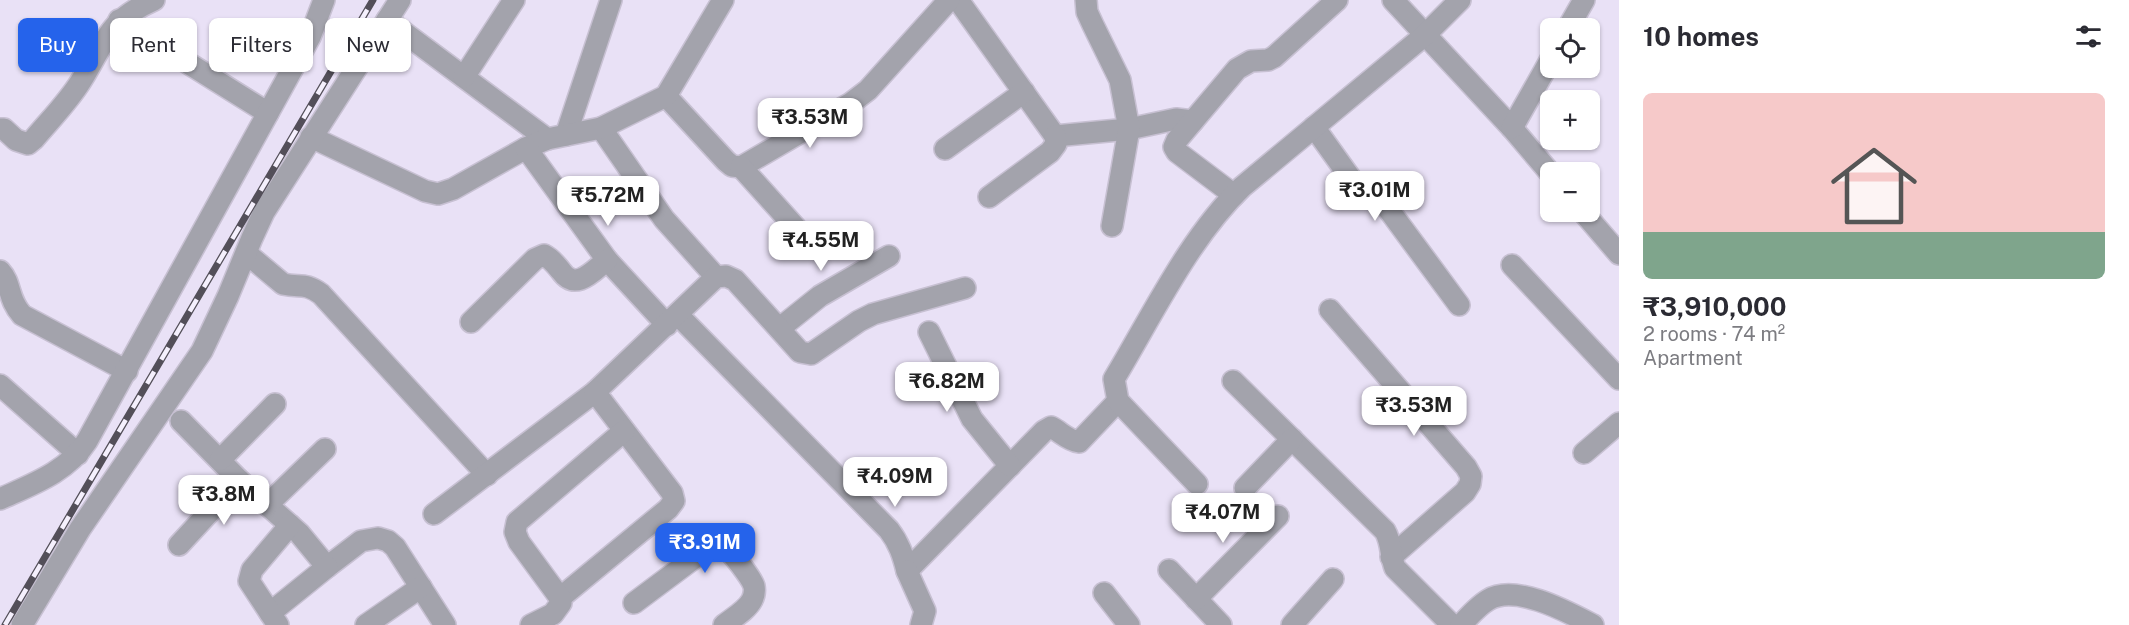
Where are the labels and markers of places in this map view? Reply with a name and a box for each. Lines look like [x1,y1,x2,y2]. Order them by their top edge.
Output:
pin: ₹3.53M [761,98,859,149]
pin: ₹3.01M [1326,171,1424,222]
pin: ₹5.72M [559,176,657,227]
pin: ₹4.55M [772,221,870,272]
pin: ₹6.82M [898,362,996,413]
pin: ₹3.53M [1365,386,1463,437]
pin: ₹4.09M [846,457,944,508]
pin: ₹3.8M [182,475,266,526]
pin: ₹4.07M [1174,493,1272,544]
pin: ₹3.91M [656,523,754,574]

